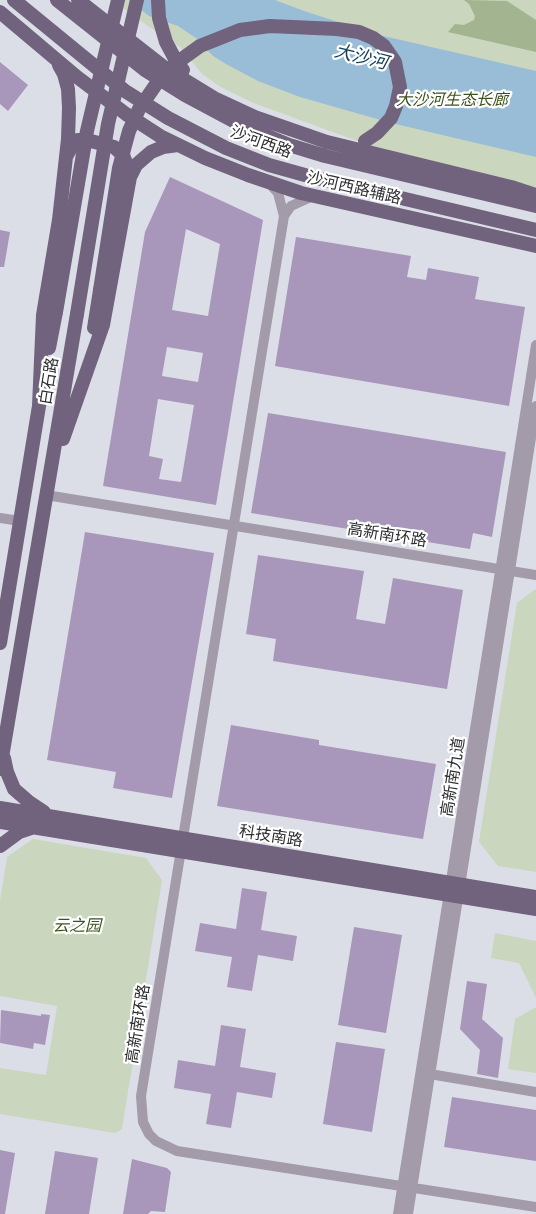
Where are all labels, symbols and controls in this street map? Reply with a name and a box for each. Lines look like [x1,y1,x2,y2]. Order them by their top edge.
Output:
water label: 大沙河 [332,40,390,74]
park label: 大沙河生态长廊 [396,90,508,110]
street label: 沙河西路 [228,122,294,162]
street label: 沙河西路辅路 [305,168,403,208]
street label: 白石路 [36,356,62,406]
street label: 高新南环路 [346,519,428,551]
street label: 高新南九道 [437,736,469,818]
street label: 科技南路 [238,822,304,850]
park label: 云之园 [53,916,101,936]
street label: 高新南环路 [122,983,154,1065]

